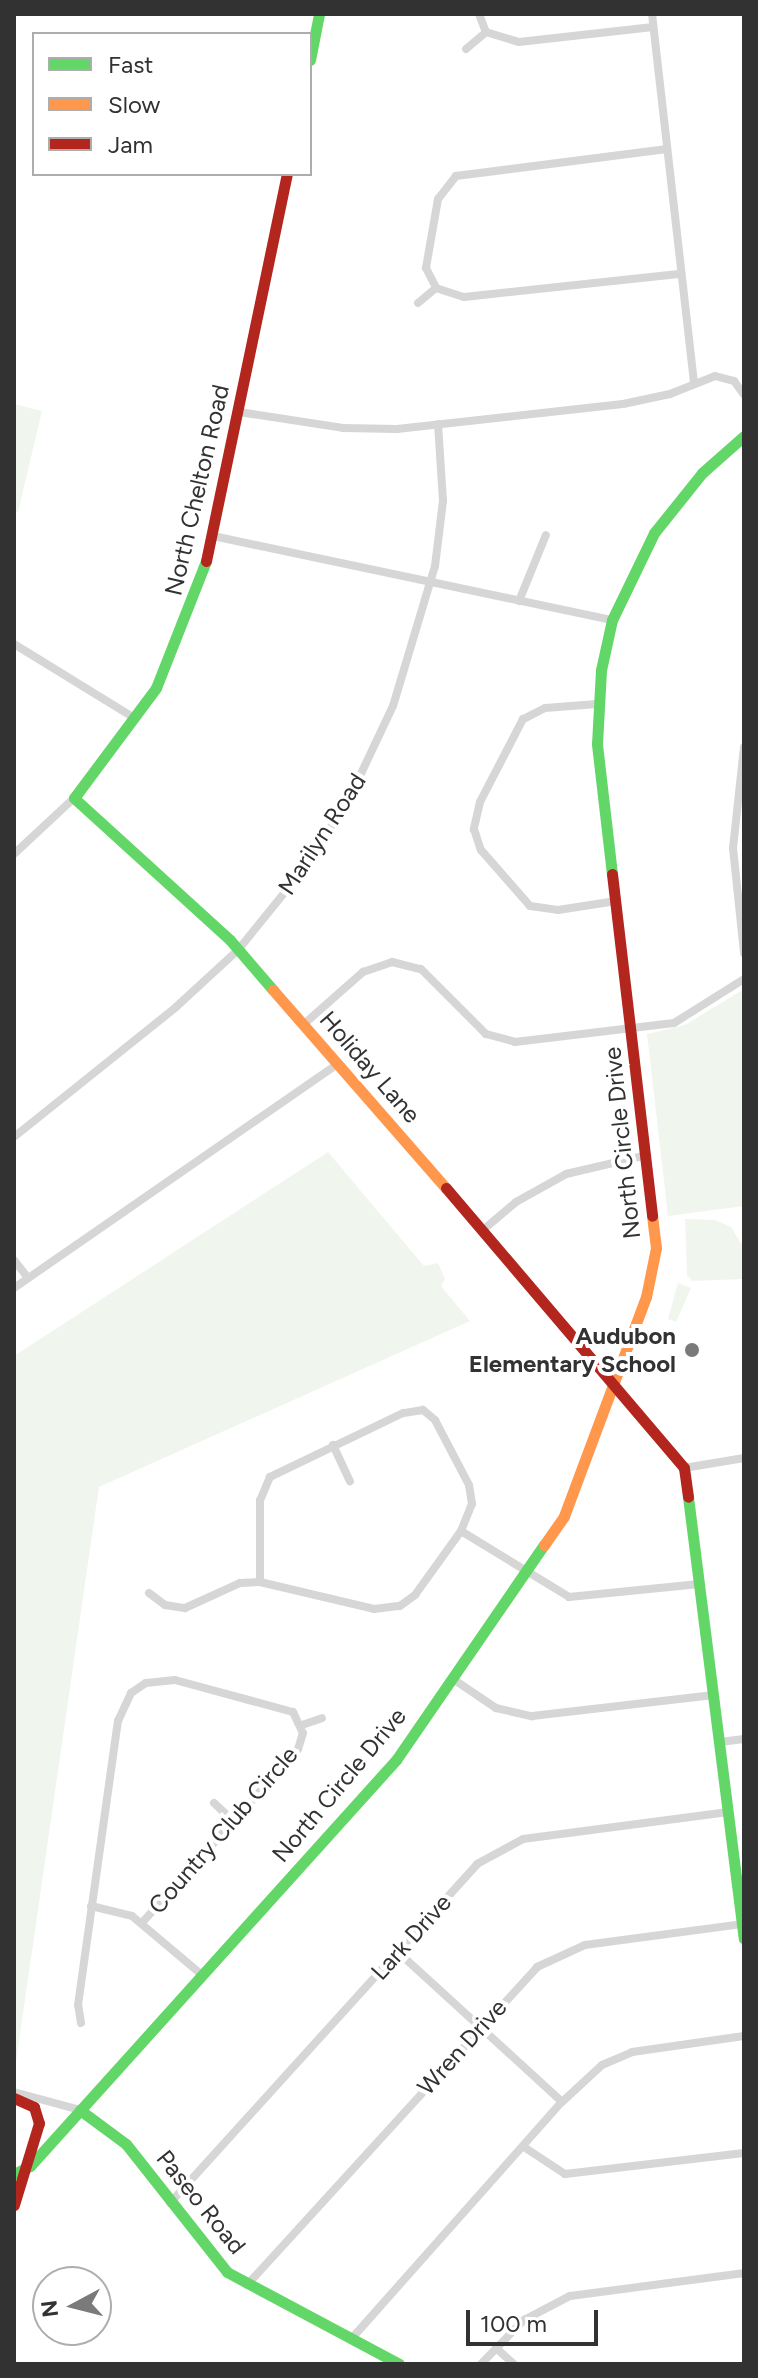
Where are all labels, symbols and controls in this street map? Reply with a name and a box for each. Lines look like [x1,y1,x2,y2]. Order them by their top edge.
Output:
legend [32,32,312,176]
text: Fast [108,50,153,79]
text: Slow [108,90,160,119]
text: Jam [108,130,153,159]
street label: North Chelton Road [159,382,235,598]
street label: Marilyn Road [272,768,372,900]
street label: Holiday Lane [314,1005,426,1129]
street label: North Circle Drive [598,1046,646,1240]
place label: Audubon Elementary School [469,1322,676,1378]
marker: Audubon Elementary School [683,1341,701,1359]
street label: North Circle Drive [266,1702,412,1868]
street label: Country Club Circle [143,1741,303,1919]
street label: Lark Drive [365,1888,457,1986]
street label: Wren Drive [411,1993,513,2101]
street label: Paseo Road [150,2144,252,2260]
north arrow [32,2266,112,2346]
scale bar [470,2294,602,2344]
text: N [35,2299,64,2319]
text: 100 m [480,2309,547,2338]

